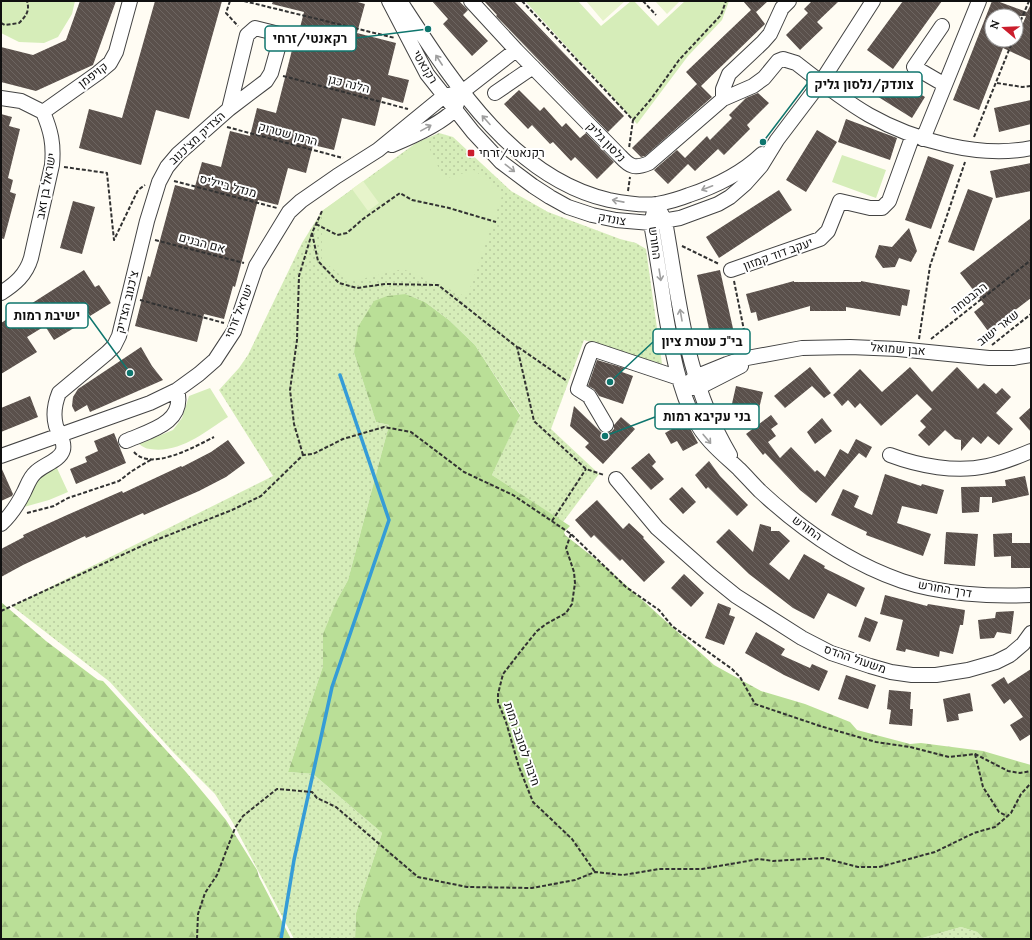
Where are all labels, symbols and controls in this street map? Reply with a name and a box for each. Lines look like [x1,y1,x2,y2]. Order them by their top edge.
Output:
north arrow [984,8,1024,48]
text: N [987,18,1003,31]
callout: רקאנטי/זרחי [265,26,356,51]
text: רקאנטי/זרחי [273,30,347,47]
street label: רקנאטי [410,47,441,86]
one-way arrow [435,55,443,66]
street label: קויפמן [75,58,110,91]
street label: הלנה כגן [327,71,371,96]
callout: צונדק/נלסון גליק [807,72,922,97]
text: צונדק/נלסון גליק [814,76,914,93]
street label: הצדיק מצ'כנוב [165,108,228,167]
one-way arrow [481,115,491,125]
street label: הרמן שטרוק [257,118,320,149]
street label: נלסון גליק [584,118,629,165]
one-way arrow [420,124,432,132]
place label: רקנאטי/זרחי [479,145,545,161]
marker: רקנאטי/זרחי [466,148,476,158]
street label: ישראל בן זאב [32,151,59,220]
one-way arrow [504,164,515,172]
street label: מנדל בייליס [198,171,258,200]
one-way arrow [702,185,714,193]
one-way arrow [611,197,624,205]
street label: צונדק [597,209,628,228]
street label: החורש [646,225,665,260]
street label: אם הבנים [177,229,227,256]
street label: יעקב דוד קמזון [741,234,815,273]
one-way arrow [656,268,664,281]
street label: צ'כנוב הצדיק [112,269,142,335]
street label: ההבטחה [947,279,990,316]
street label: ישראל זרחי [221,282,256,340]
callout: ישיבת רמות [6,303,88,328]
text: ישיבת רמות [14,307,80,324]
street label: שאר ישוב [974,307,1022,349]
one-way arrow [676,309,684,322]
callout: בי"כ עטרת ציון [653,329,750,354]
text: בי"כ עטרת ציון [661,333,743,350]
street label: אבן שמואל [870,339,926,358]
callout: בני עקיבא רמות [655,404,759,429]
text: בני עקיבא רמות [663,408,751,425]
one-way arrow [703,433,712,444]
street label: החורש [789,512,825,543]
street label: דרך החורש [917,576,973,601]
street label: משעול ההדס [822,641,888,676]
street label: חיבור לסובב רמות [501,700,544,788]

